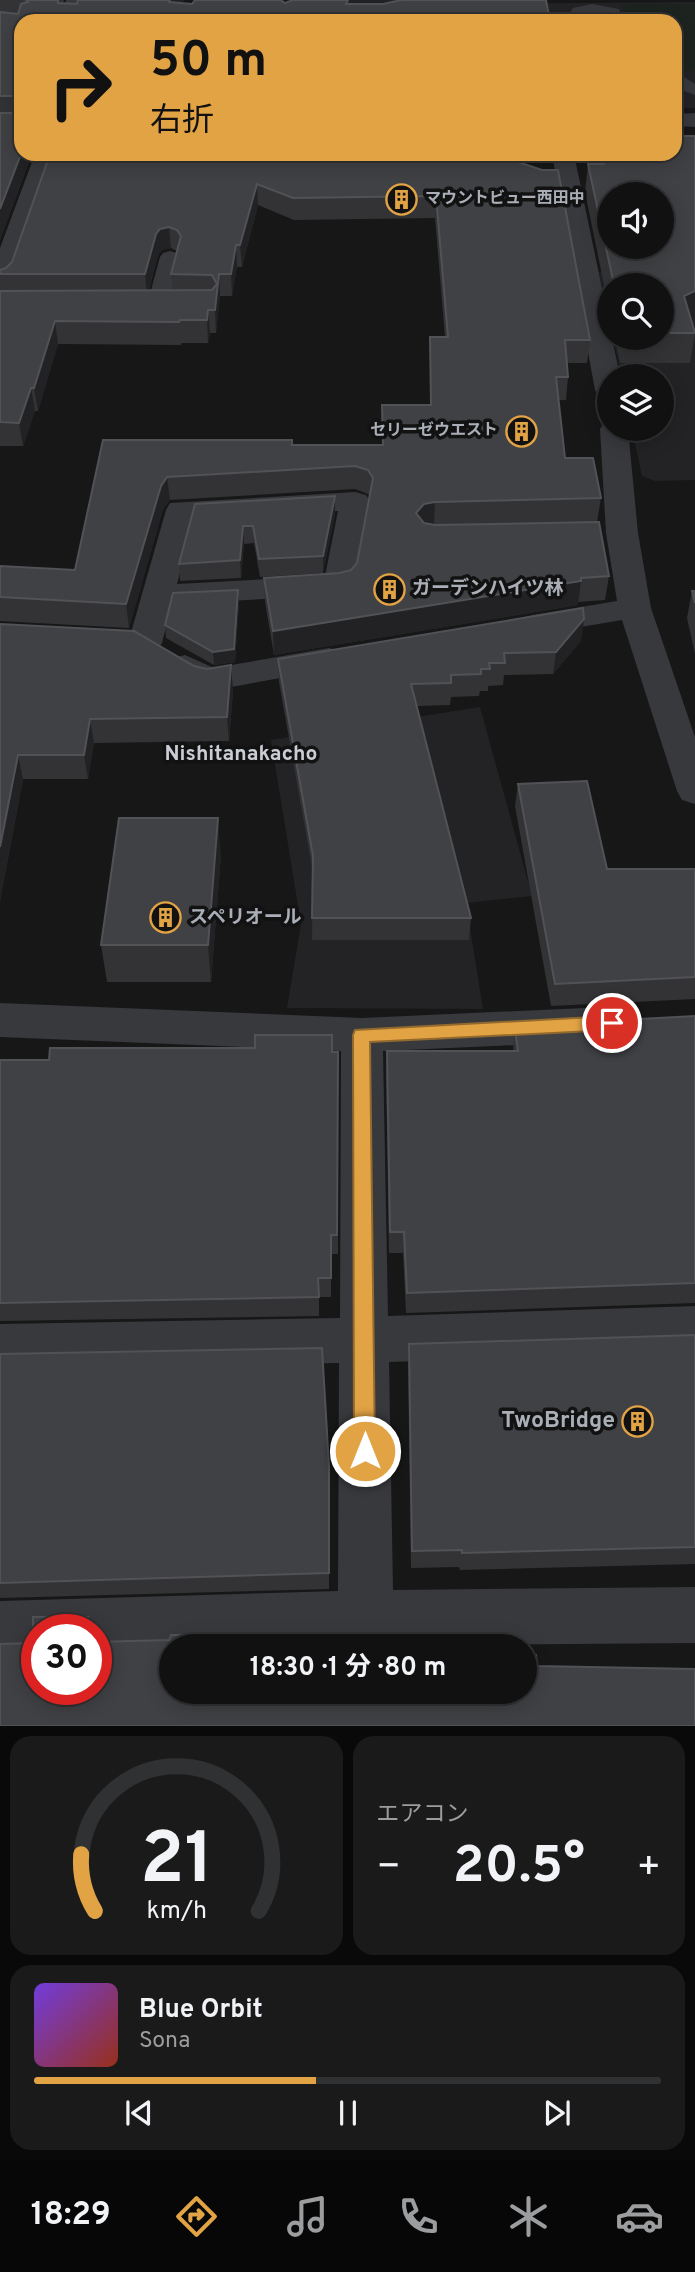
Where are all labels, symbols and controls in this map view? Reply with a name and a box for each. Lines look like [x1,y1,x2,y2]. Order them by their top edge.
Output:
text: 50 m [150,32,267,94]
icon: right [35,42,126,133]
text: 右折 [150,102,214,142]
building icon: マウントビュー西田中 [385,182,419,216]
map controls [597,182,674,441]
button: sound [597,182,674,259]
place label: マウントビュー西田中 [425,189,585,209]
button: search [597,273,674,350]
button: layers [597,364,674,441]
building icon: セリーゼウエスト [504,414,538,448]
place label: セリーゼウエスト [370,421,498,441]
building icon: ガーデンハイツ林 [372,572,406,606]
place label: ガーデンハイツ林 [412,577,564,601]
district label: Nishitanakacho [165,741,317,768]
building icon: スペリオール [149,901,183,935]
place label: スペリオール [189,906,302,930]
pin [582,993,642,1053]
icon: arrive [593,1004,631,1042]
building icon: TwoBridge [621,1404,655,1438]
place label: TwoBridge [501,1407,615,1436]
position arrow [328,1414,402,1488]
speed limit sign: 30 [21,1614,112,1705]
text: 18:30 · 1 分 · 80 m [250,1652,446,1685]
text: エアコン [377,1801,469,1830]
text: 21 [139,1818,213,1910]
text: 20.5° [453,1835,585,1901]
text: − [377,1844,401,1893]
text: + [636,1844,661,1893]
text: km/h [146,1896,207,1928]
text: Blue Orbit [139,1994,263,2027]
text: Sona [139,2027,190,2056]
icon: previous [120,2094,158,2132]
icon: pause [329,2094,367,2132]
icon: next [538,2094,576,2132]
icon: directions [172,2192,221,2241]
icon: music [283,2192,332,2241]
icon: phone [394,2192,443,2241]
icon: climate [504,2192,553,2241]
icon: car [615,2192,664,2241]
text: 18:29 [31,2196,111,2236]

